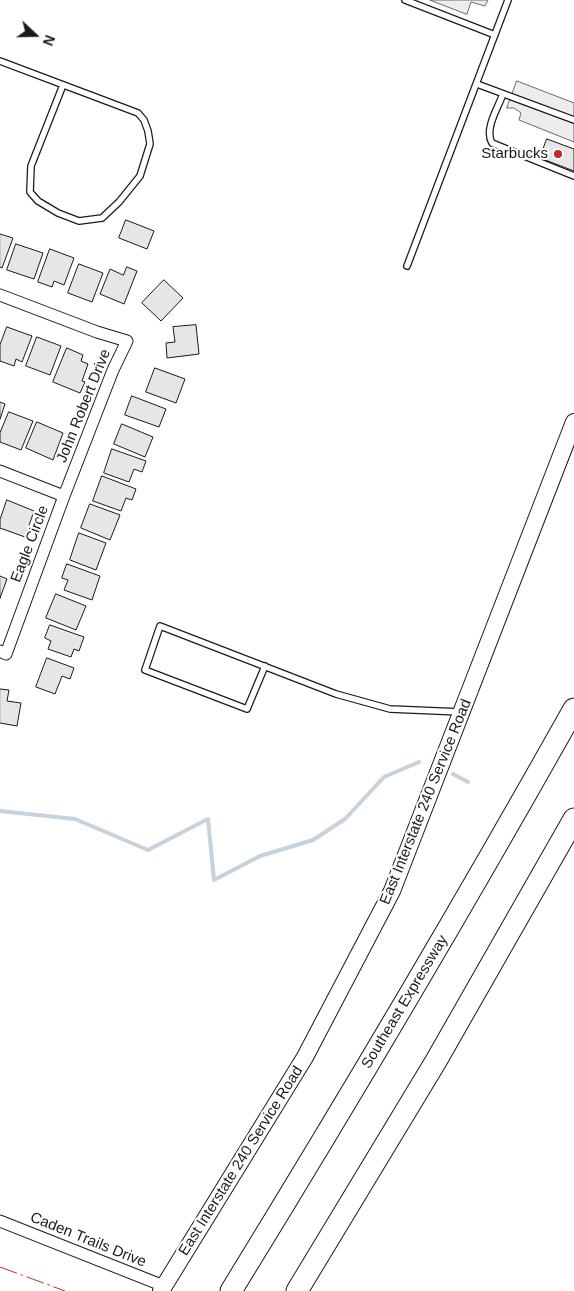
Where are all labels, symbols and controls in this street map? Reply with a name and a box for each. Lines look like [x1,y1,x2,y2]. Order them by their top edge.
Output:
north arrow [10,10,60,60]
text: N [40,33,58,48]
place label: Starbucks [481,145,548,163]
marker: Starbucks [552,148,564,160]
street label: John Robert Drive [53,347,115,465]
street label: Eagle Circle [7,503,53,585]
street label: East Interstate 240 Service Road [376,697,476,907]
street label: Southeast Expressway [358,932,452,1072]
street label: East Interstate 240 Service Road [175,1063,307,1259]
street label: Caden Trails Drive [27,1208,149,1272]

